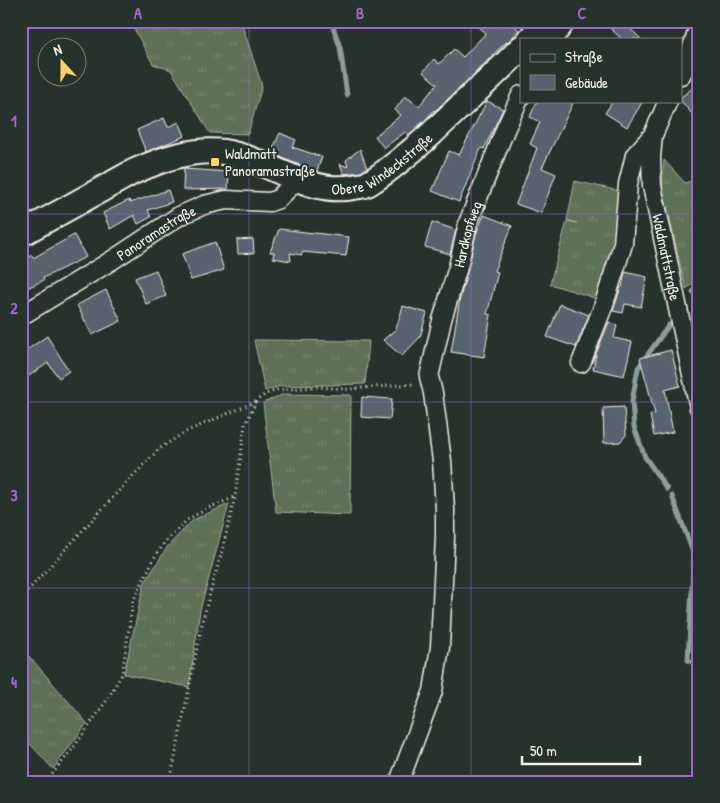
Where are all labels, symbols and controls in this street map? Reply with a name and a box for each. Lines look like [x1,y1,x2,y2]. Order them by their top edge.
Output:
text: A [134,2,142,24]
text: B [356,2,364,24]
text: C [578,2,587,24]
north arrow [38,38,88,88]
legend [520,38,682,102]
text: N [50,39,65,60]
text: Straße [565,46,603,67]
text: Gebäude [565,72,608,93]
text: 1 [11,110,17,132]
street label: Obere Windeckstraße [331,127,437,199]
place label: Waldmatt Panoramastraße [225,143,315,181]
marker: Waldmatt Panoramastraße [209,156,221,168]
street label: Hardkopfweg [448,197,486,269]
street label: Panoramastraße [112,199,199,265]
street label: Waldmattstraße [648,212,686,302]
text: 2 [10,297,18,319]
text: 3 [10,484,18,506]
text: 4 [11,671,17,693]
scale bar [522,733,640,765]
text: 50 m [530,740,557,761]

